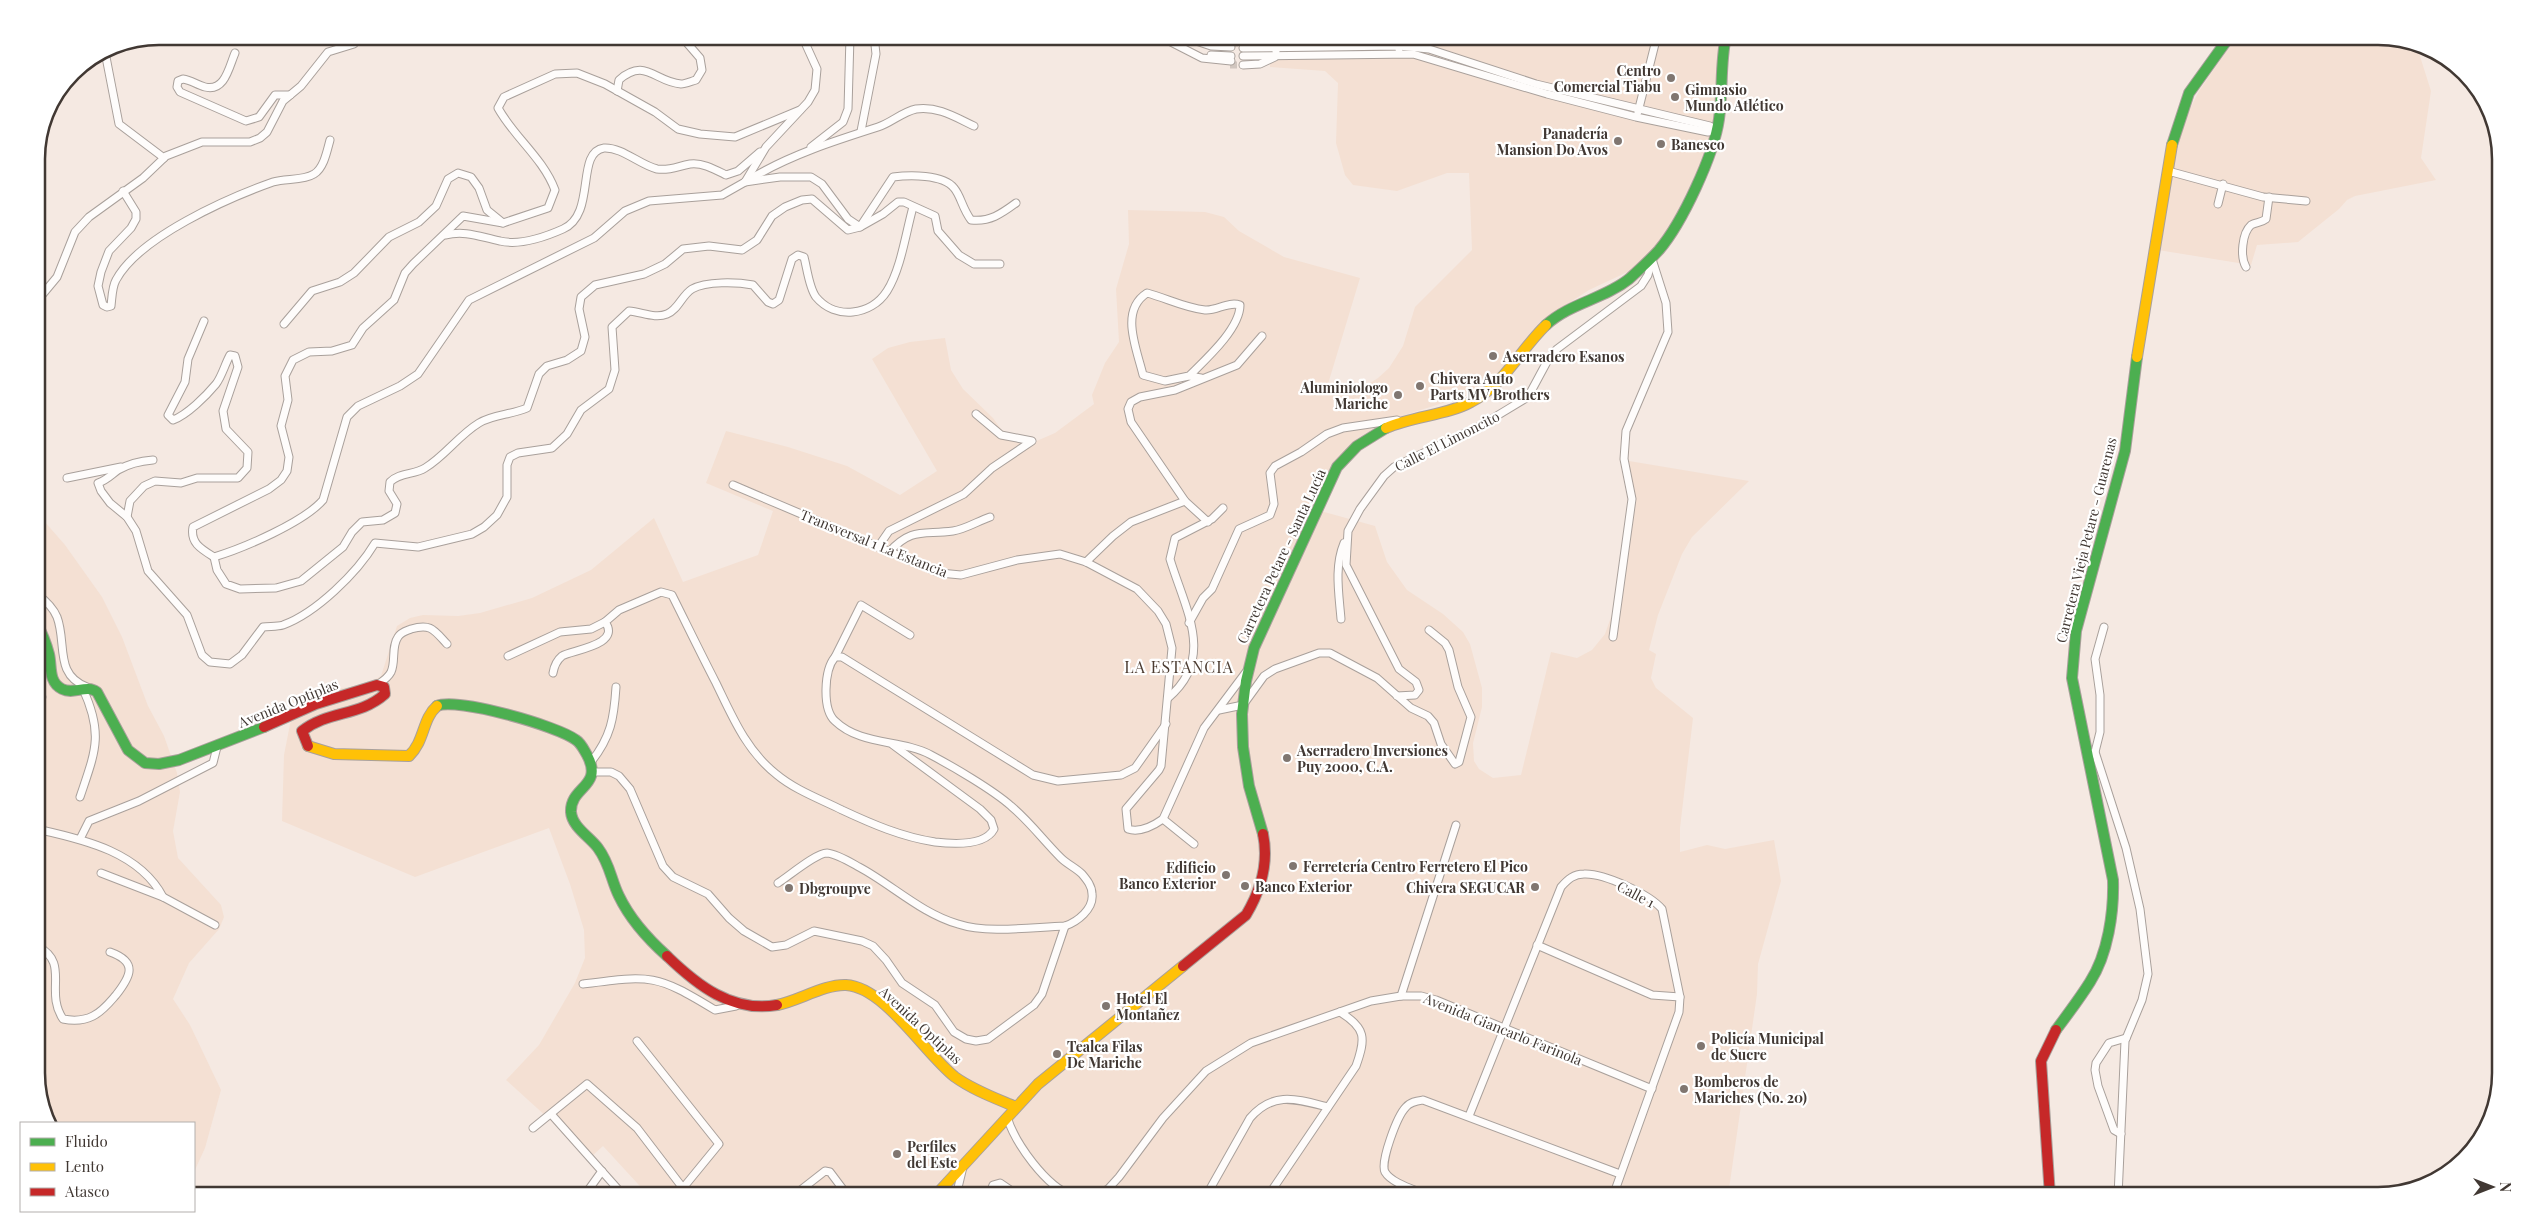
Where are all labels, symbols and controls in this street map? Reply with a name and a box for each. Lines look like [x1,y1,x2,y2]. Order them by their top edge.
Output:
place label: Centro Comercial Tiabu [1554,61,1662,96]
marker: Centro Comercial Tiabu [1665,72,1677,84]
place label: Gimnasio Mundo Atlético [1685,80,1784,115]
marker: Gimnasio Mundo Atlético [1669,91,1681,103]
place label: Panadería Mansion Do Avos [1497,124,1609,159]
marker: Panadería Mansion Do Avos [1612,135,1624,147]
place label: Banesco [1671,135,1725,154]
marker: Banesco [1655,138,1667,150]
place label: Aserradero Esanos [1502,347,1625,366]
marker: Aserradero Esanos [1487,350,1499,362]
place label: Chivera Auto Parts MV Brothers [1430,369,1550,404]
place label: Aluminiologo Mariche [1299,378,1388,413]
marker: Chivera Auto Parts MV Brothers [1414,380,1426,392]
marker: Aluminiologo Mariche [1392,389,1404,401]
street label: Calle El Limoncito [1391,406,1503,476]
street label: Carretera Vieja Petare - Guarenas [2051,435,2121,645]
street label: Carretera Petare - Santa Lucía [1232,465,1330,647]
street label: Transversal 1 La Estancia [797,505,951,581]
district label: LA ESTANCIA [1124,656,1234,677]
street label: Avenida Optiplas [234,674,341,732]
place label: Aserradero Inversiones Puy 2000, C.A. [1296,741,1448,776]
marker: Aserradero Inversiones Puy 2000, C.A. [1281,752,1293,764]
place label: Ferretería Centro Ferretero El Pico [1303,857,1528,876]
place label: Edificio Banco Exterior [1119,858,1216,893]
marker: Ferretería Centro Ferretero El Pico [1287,860,1299,872]
marker: Edificio Banco Exterior [1220,869,1232,881]
street label: Calle 1 [1614,876,1658,912]
place label: Banco Exterior [1255,877,1352,896]
place label: Chivera SEGUCAR [1406,878,1525,897]
place label: Dbgroupve [799,879,871,898]
marker: Banco Exterior [1239,880,1251,892]
marker: Chivera SEGUCAR [1529,881,1541,893]
marker: Dbgroupve [783,882,795,894]
street label: Avenida Optiplas [875,981,966,1068]
street label: Avenida Giancarlo Farinola [1420,988,1585,1070]
place label: Hotel El Montañez [1116,989,1180,1024]
marker: Hotel El Montañez [1100,1000,1112,1012]
place label: Policía Municipal de Sucre [1711,1029,1824,1064]
place label: Tealca Filas De Mariche [1067,1037,1142,1072]
marker: Policía Municipal de Sucre [1695,1040,1707,1052]
marker: Tealca Filas De Mariche [1051,1048,1063,1060]
place label: Bomberos de Mariches (No. 20) [1694,1072,1807,1107]
marker: Bomberos de Mariches (No. 20) [1678,1083,1690,1095]
legend [20,1122,195,1212]
text: Fluido [65,1131,108,1151]
place label: Perfiles del Este [907,1137,957,1172]
marker: Perfiles del Este [891,1148,903,1160]
text: Lento [65,1156,104,1176]
north arrow [2467,1162,2517,1212]
text: Atasco [64,1181,109,1201]
text: N [2496,1182,2515,1192]

